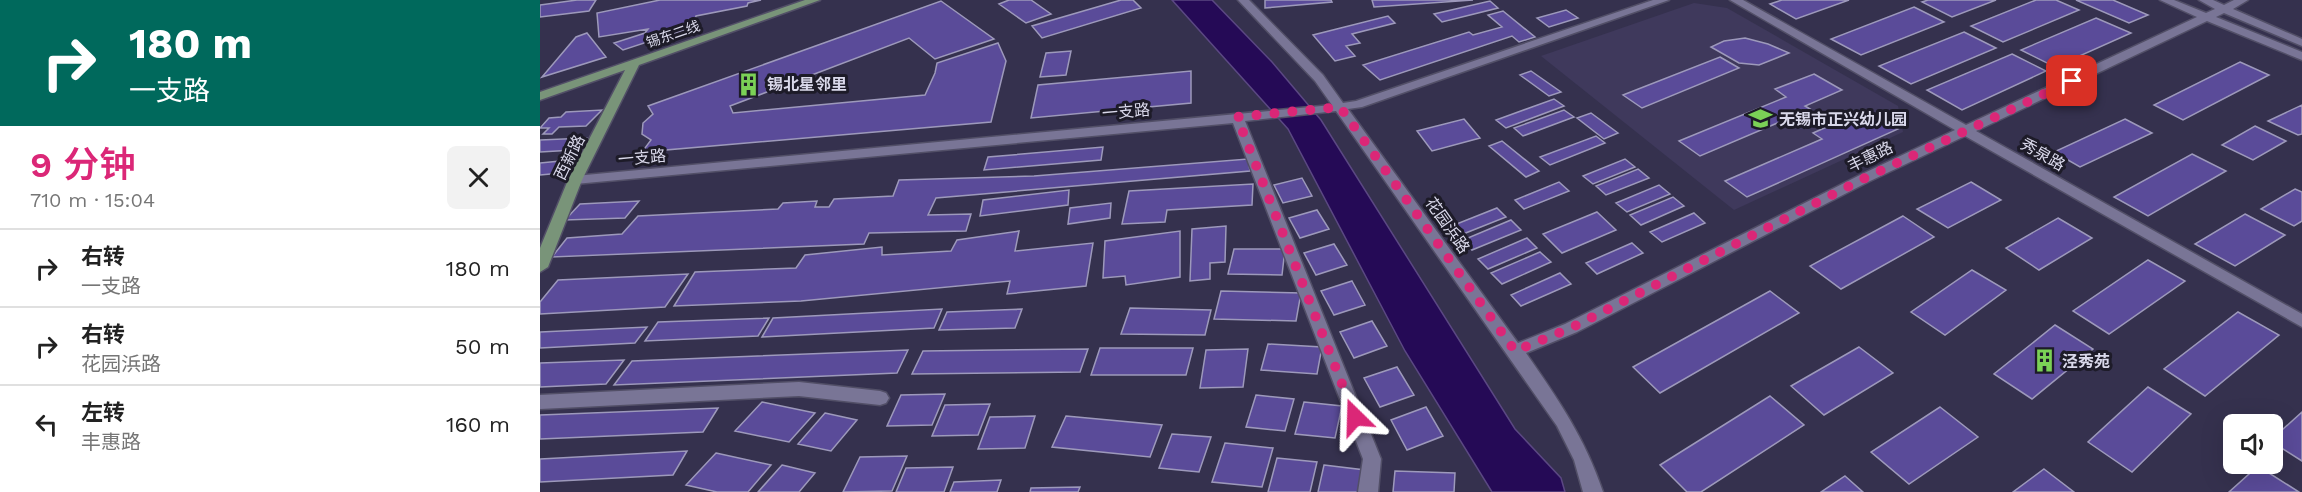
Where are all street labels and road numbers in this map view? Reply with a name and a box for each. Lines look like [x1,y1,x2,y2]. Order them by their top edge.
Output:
street label: 锡东二线 [644,17,702,51]
street label: 一支路 [1101,100,1151,123]
street label: 西新路 [550,131,589,183]
street label: 秀泉路 [2017,134,2068,175]
street label: 丰惠路 [1844,137,1896,176]
street label: 一支路 [617,146,667,169]
street label: 花园浜路 [1421,194,1474,257]

